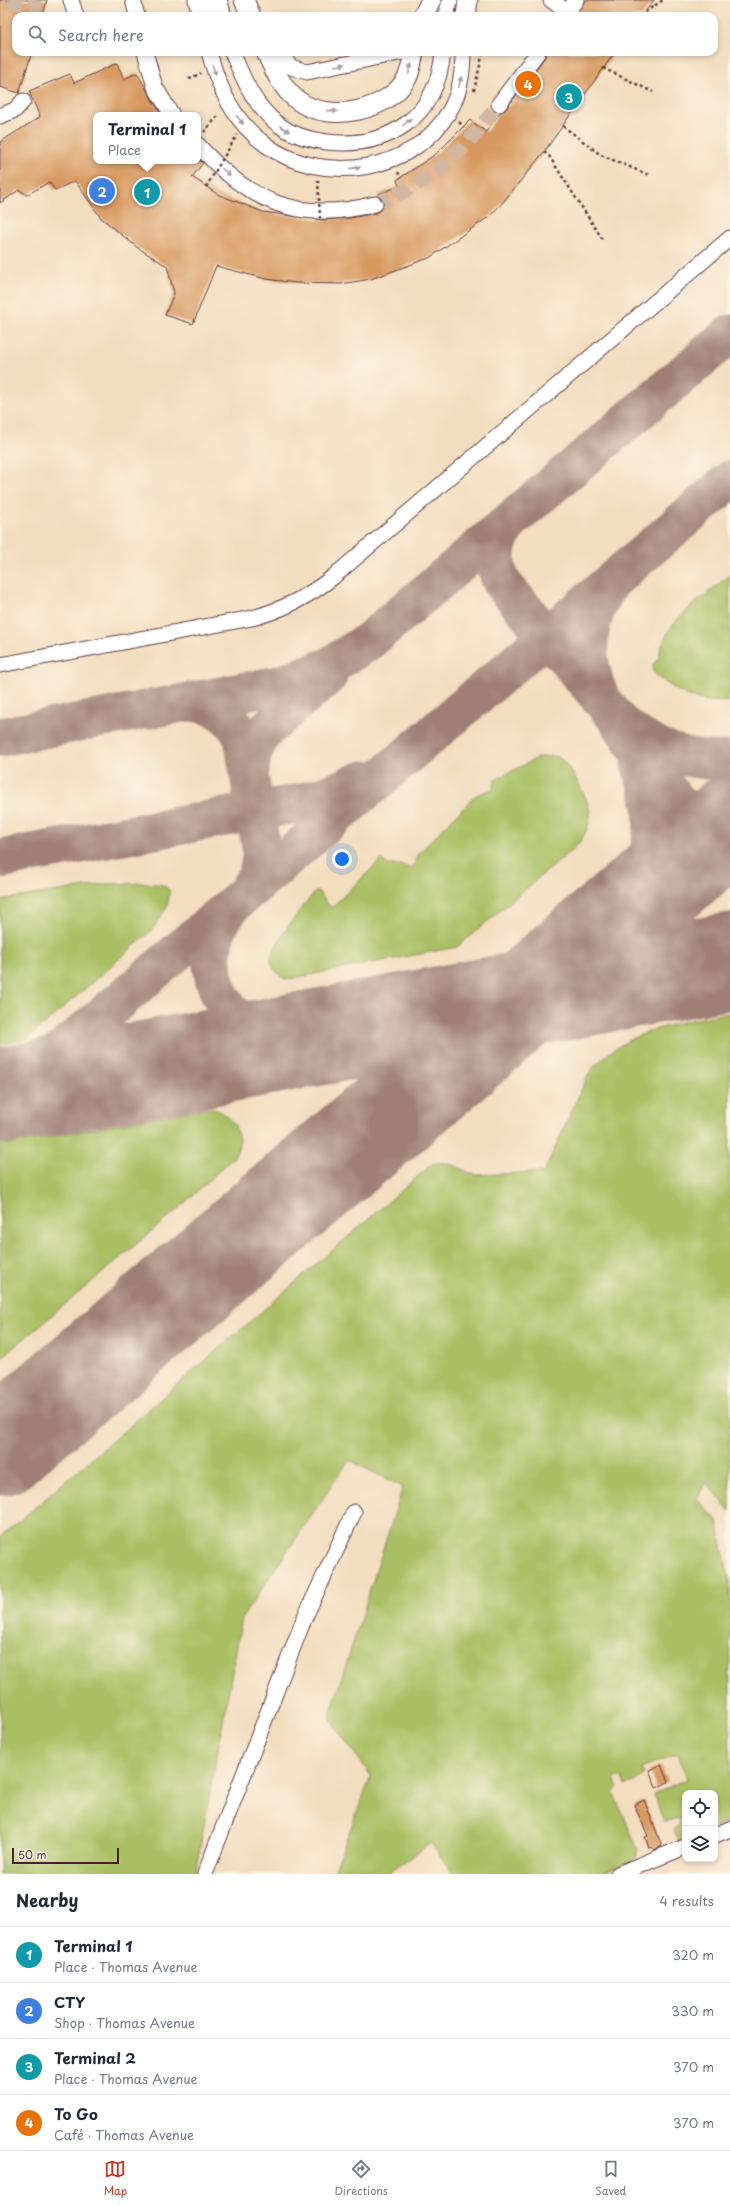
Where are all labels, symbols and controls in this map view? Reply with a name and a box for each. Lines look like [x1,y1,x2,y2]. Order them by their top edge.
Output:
search box [12,12,718,56]
icon: search [26,23,48,45]
text: Search here [58,23,144,46]
one-way arrow [334,62,346,68]
one-way arrow [407,62,413,74]
one-way arrow [211,64,217,76]
pin: 4 [515,69,541,99]
one-way arrow [457,76,463,88]
pin: 3 [556,82,582,112]
one-way arrow [326,108,338,115]
popup [93,112,201,164]
one-way arrow [235,115,244,126]
text: Terminal 1 [108,117,186,140]
one-way arrow [402,117,413,126]
one-way arrow [279,125,291,132]
text: Place [108,140,141,159]
one-way arrow [349,165,361,172]
one-way arrow [221,168,231,177]
pin: 2 [89,176,115,206]
pin: 1 [134,177,160,207]
your location [332,849,352,869]
map controls [682,1790,718,1862]
button: locate [682,1790,718,1826]
button: layers [682,1826,718,1862]
scale bar [12,1846,119,1865]
text: 50 m [18,1846,47,1863]
text: Nearby [16,1887,78,1913]
text: 4 results [660,1891,714,1910]
text: Terminal 1 [54,1934,133,1957]
text: 1 [26,1945,32,1964]
text: 320 m [672,1945,714,1964]
text: Place · Thomas Avenue [54,1957,198,1976]
text: CTY [54,1990,85,2013]
text: 2 [24,2001,34,2020]
text: 330 m [671,2001,714,2020]
text: Shop · Thomas Avenue [54,2013,195,2032]
text: Terminal 2 [54,2046,136,2069]
text: 3 [25,2057,33,2076]
text: 370 m [673,2057,714,2076]
text: Place · Thomas Avenue [54,2069,198,2088]
text: To Go [54,2102,98,2125]
text: 4 [25,2113,33,2132]
text: 370 m [673,2113,714,2132]
text: Café · Thomas Avenue [54,2125,194,2144]
tab: Map [104,2158,127,2199]
tab: Directions [334,2158,388,2199]
tab: Saved [595,2158,626,2199]

